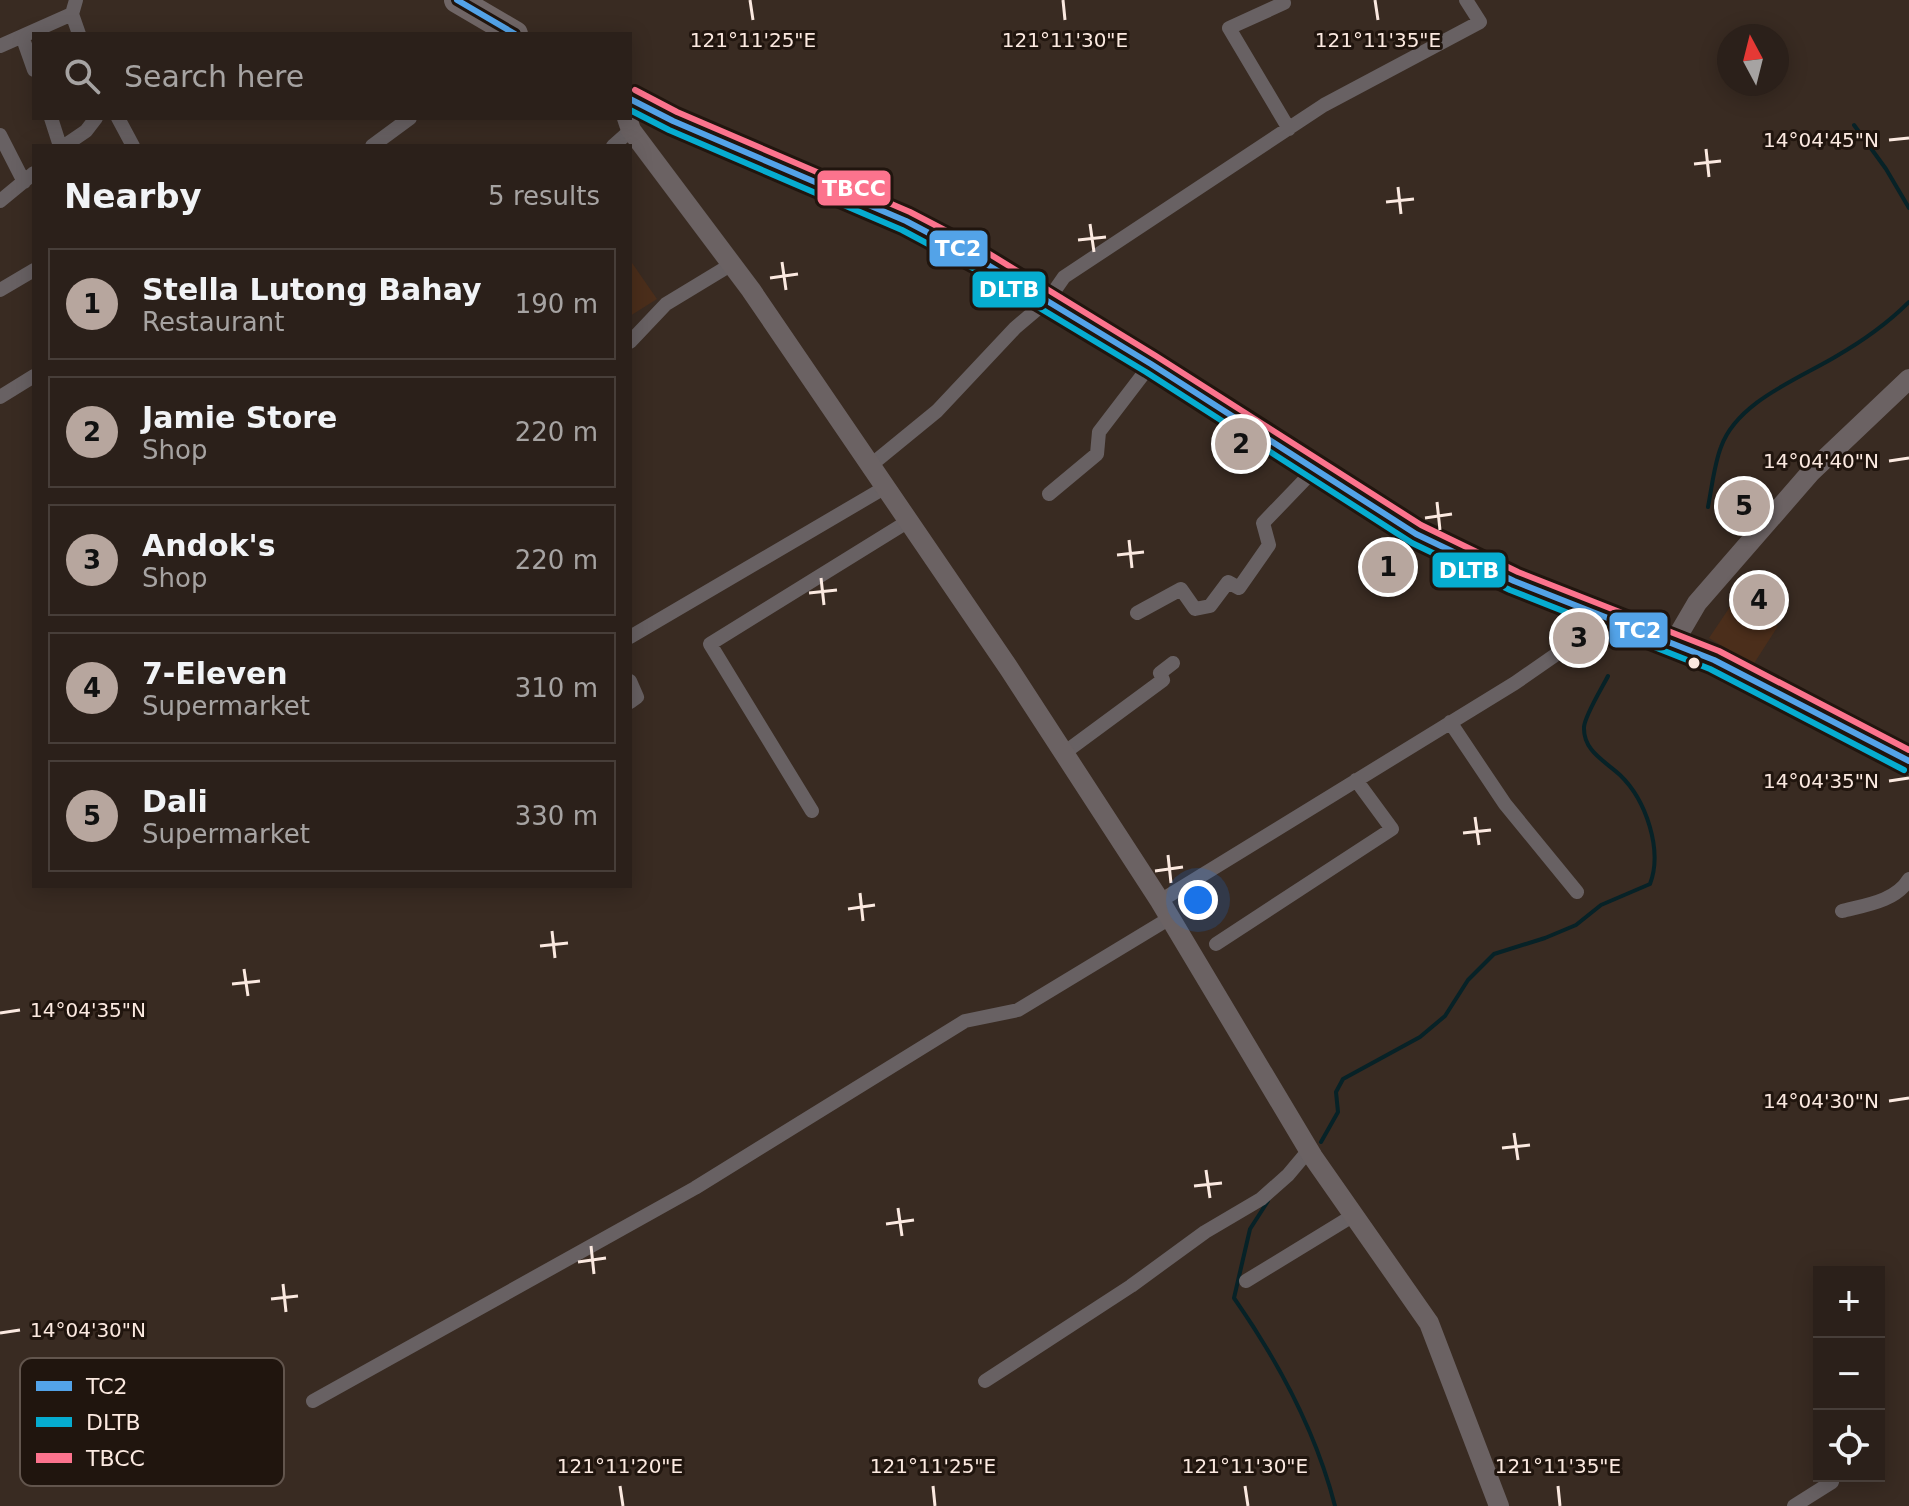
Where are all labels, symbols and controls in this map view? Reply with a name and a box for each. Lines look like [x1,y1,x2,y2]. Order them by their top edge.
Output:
north arrow [1717,24,1789,96]
text: 121°11'25"E [690,28,816,52]
text: 121°11'30"E [1002,28,1128,52]
text: 121°11'35"E [1315,28,1441,52]
search box [32,32,632,120]
icon: search [60,54,104,98]
text: Search here [124,59,304,94]
text: 14°04'45"N [1763,128,1879,152]
line badge: TBCC [816,169,892,207]
text: Nearby [64,176,202,216]
text: TBCC [822,176,886,201]
text: 5 results [488,181,600,211]
line badge: TC2 [928,229,989,268]
text: TC2 [935,236,981,261]
line badge: DLTB [971,270,1047,309]
text: Stella Lutong Bahay [142,272,482,307]
text: DLTB [979,277,1039,302]
text: 1 [83,289,101,319]
text: 190 m [515,289,598,319]
text: Restaurant [142,307,284,337]
text: Jamie Store [142,400,337,435]
pin: 2 [1215,414,1267,474]
text: 2 [83,417,101,447]
text: 220 m [515,417,598,447]
text: Shop [142,435,207,465]
text: 14°04'40"N [1763,449,1879,473]
pin: 5 [1718,476,1770,536]
text: Andok's [142,528,276,563]
pin: 1 [1362,537,1414,597]
text: 3 [83,545,101,575]
text: 220 m [515,545,598,575]
line badge: DLTB [1431,551,1507,589]
text: DLTB [1439,558,1499,583]
text: Shop [142,563,207,593]
pin: 4 [1733,570,1785,630]
pin: 3 [1553,608,1605,668]
line badge: TC2 [1608,611,1669,649]
text: TC2 [1615,618,1661,643]
unlabelled marker [1686,655,1702,671]
text: 7-Eleven [142,656,288,691]
text: 4 [83,673,101,703]
text: 310 m [515,673,598,703]
text: Supermarket [142,691,310,721]
text: 14°04'35"N [1763,769,1879,793]
text: Dali [142,784,208,819]
text: 5 [83,801,101,831]
text: 330 m [515,801,598,831]
text: Supermarket [142,819,310,849]
your location [1178,880,1218,920]
text: 14°04'35"N [30,998,146,1022]
text: 14°04'30"N [1763,1089,1879,1113]
map controls [1813,1266,1885,1482]
button: + [1813,1266,1885,1338]
text: 14°04'30"N [30,1318,146,1342]
button: − [1813,1338,1885,1410]
legend [20,1358,284,1486]
text: TC2 [85,1374,128,1399]
text: DLTB [86,1410,141,1435]
button: locate [1813,1410,1885,1482]
text: TBCC [85,1446,145,1471]
text: 121°11'20"E [557,1454,683,1478]
text: 121°11'25"E [870,1454,996,1478]
text: 121°11'30"E [1182,1454,1308,1478]
text: 121°11'35"E [1495,1454,1621,1478]

